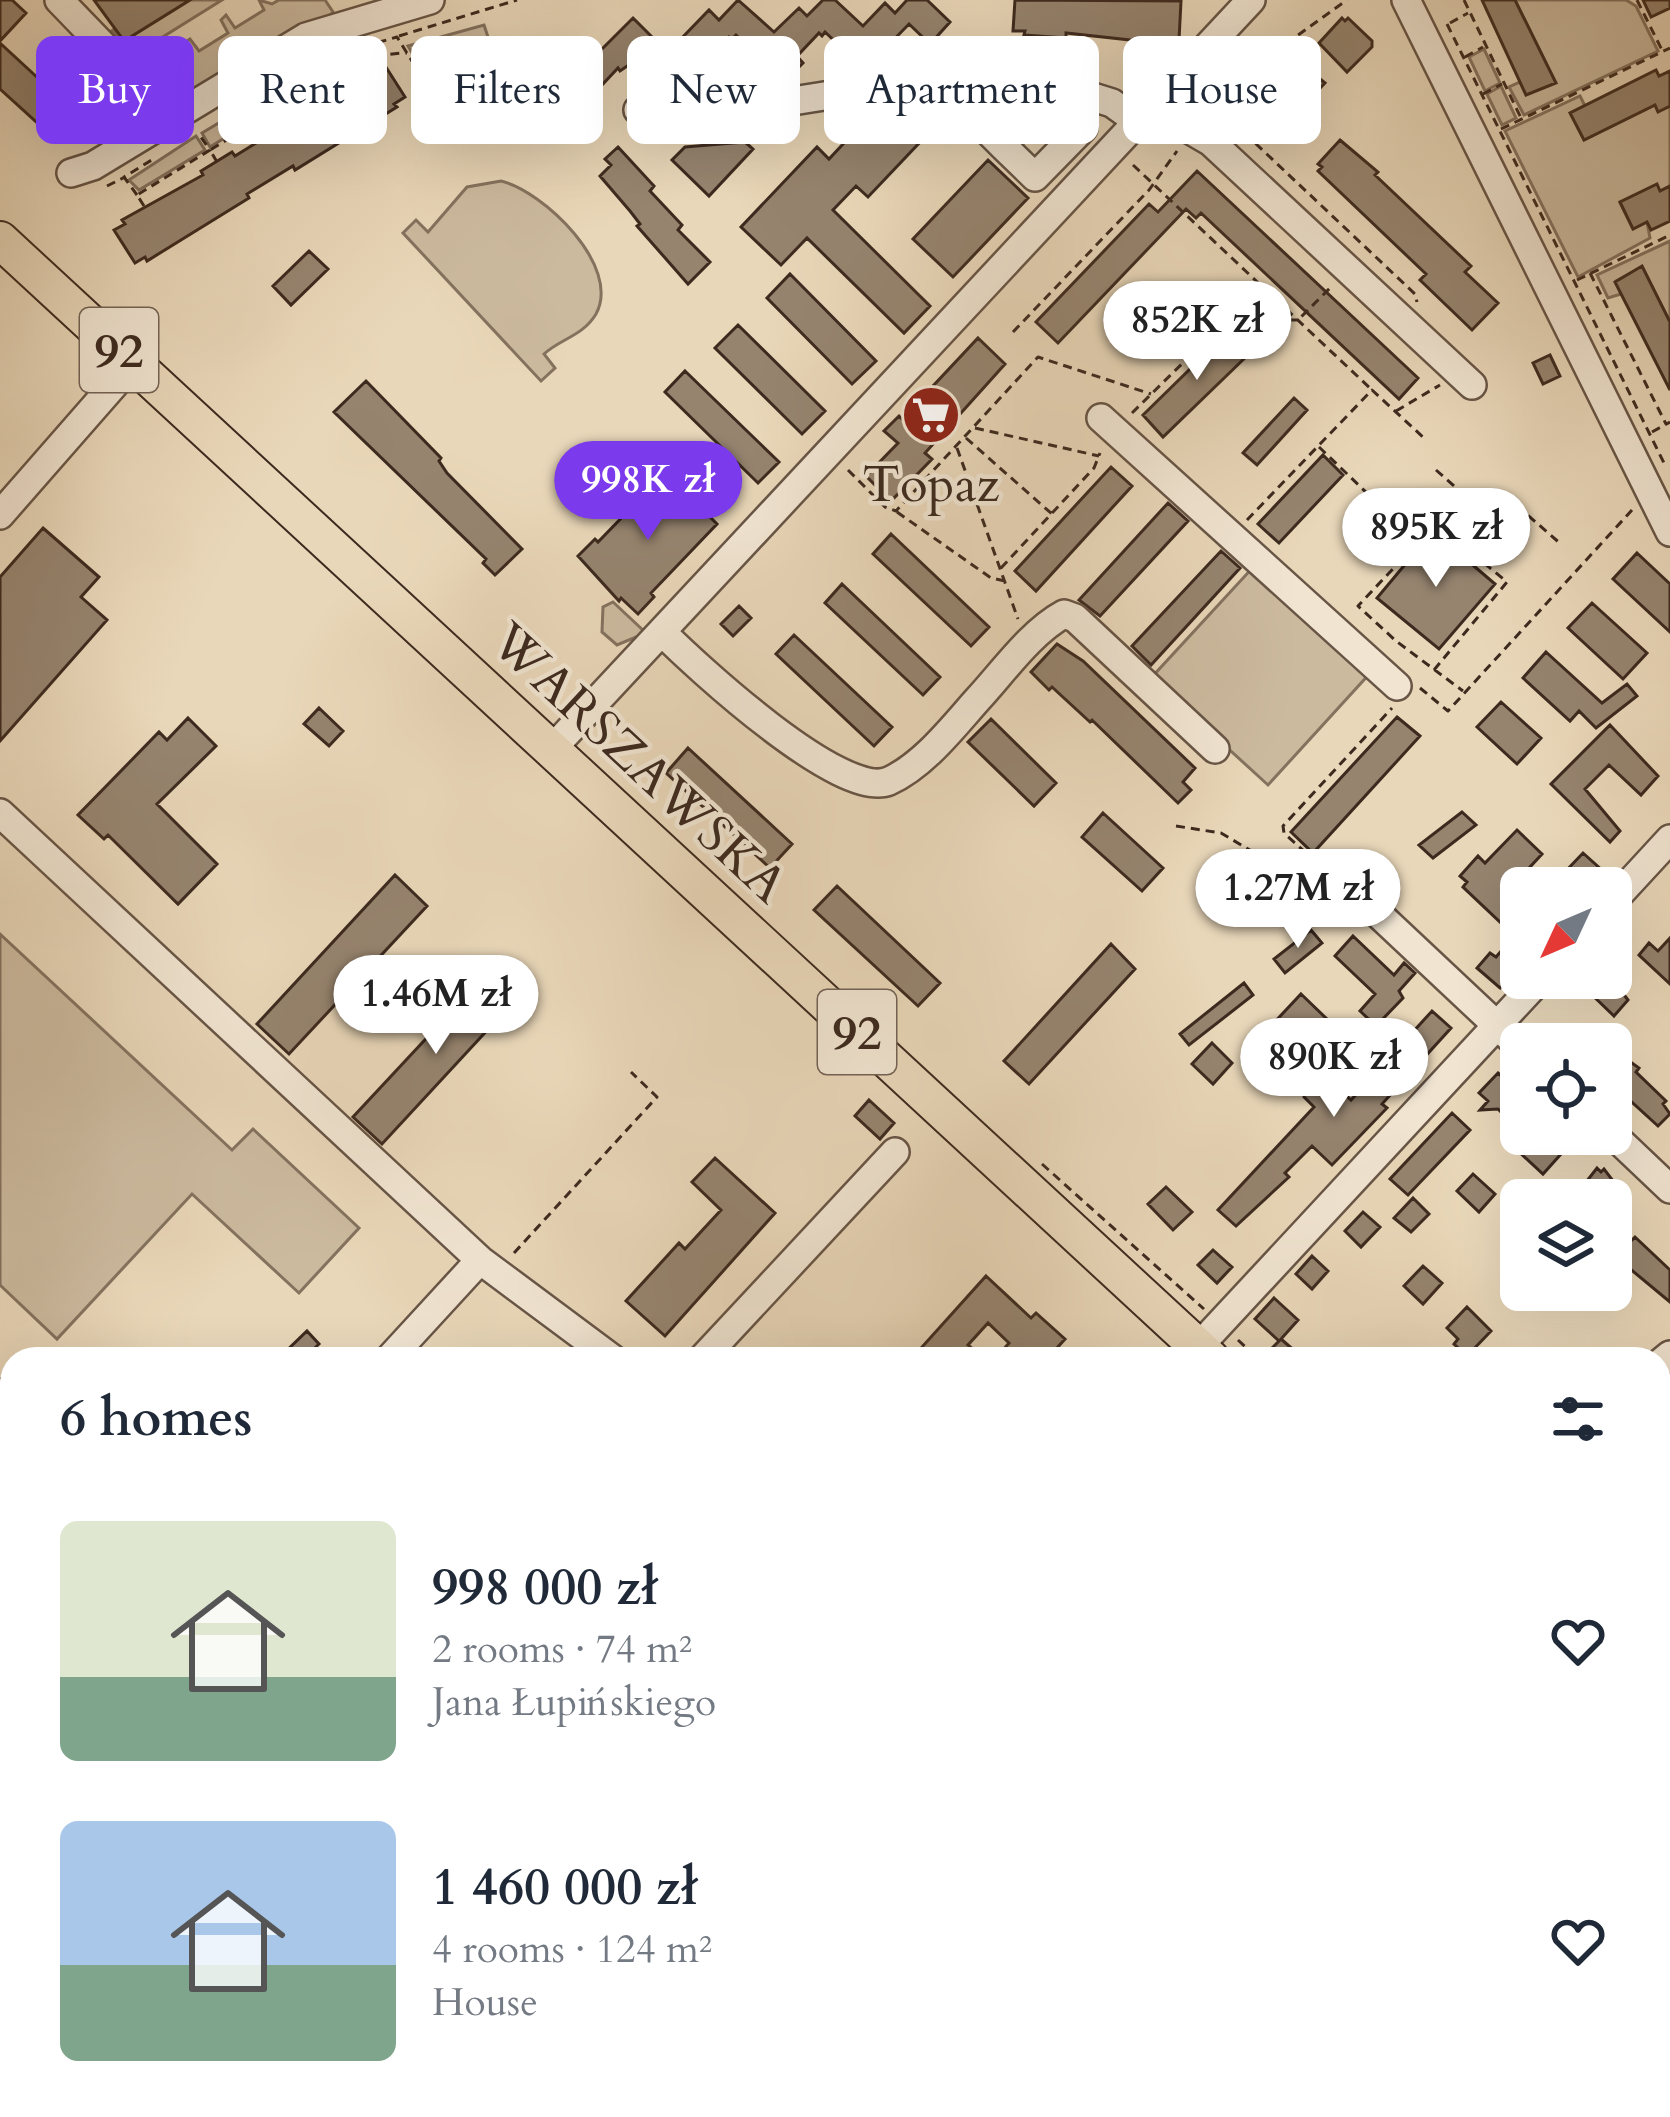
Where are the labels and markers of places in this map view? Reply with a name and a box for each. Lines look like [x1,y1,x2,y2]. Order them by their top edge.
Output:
pin: 852K zł [1086,281,1308,383]
supermarket icon: Topaz [900,384,962,446]
pin: 998K zł [537,441,759,543]
place label: Topaz [863,450,1000,520]
pin: 895K zł [1325,488,1547,590]
pin: 1.27M zł [1174,849,1422,951]
pin: 1.46M zł [312,955,560,1057]
pin: 890K zł [1223,1018,1445,1120]

